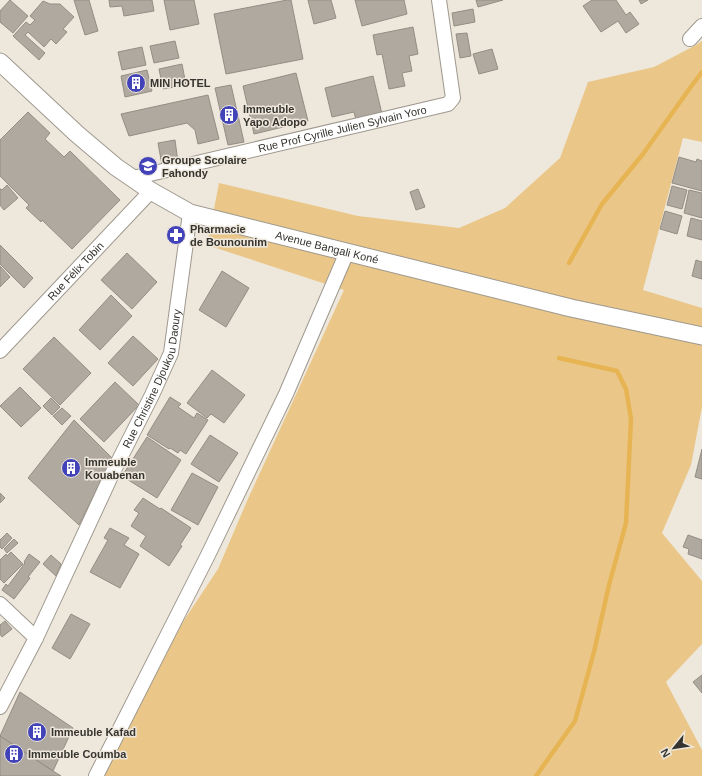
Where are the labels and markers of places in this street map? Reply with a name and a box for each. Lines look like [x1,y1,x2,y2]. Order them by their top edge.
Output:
building icon: MIN HOTEL [125,72,147,94]
place label: MIN HOTEL [150,77,211,89]
place label: Immeuble Yapo Adopo [243,103,307,128]
building icon: Immeuble Yapo Adopo [218,104,240,126]
place label: Groupe Scolaire Fahondy [162,154,247,179]
school or university icon: Groupe Scolaire Fahondy [137,155,159,177]
place label: Pharmacie de Bounounim [190,223,267,248]
pharmacy icon: Pharmacie de Bounounim [165,224,187,246]
place label: Immeuble Kouabenan [85,456,145,481]
building icon: Immeuble Kouabenan [60,457,82,479]
building icon: Immeuble Kafad [26,721,48,743]
place label: Immeuble Kafad [51,726,136,738]
building icon: Immeuble Coumba [3,743,25,765]
place label: Immeuble Coumba [28,748,127,760]

